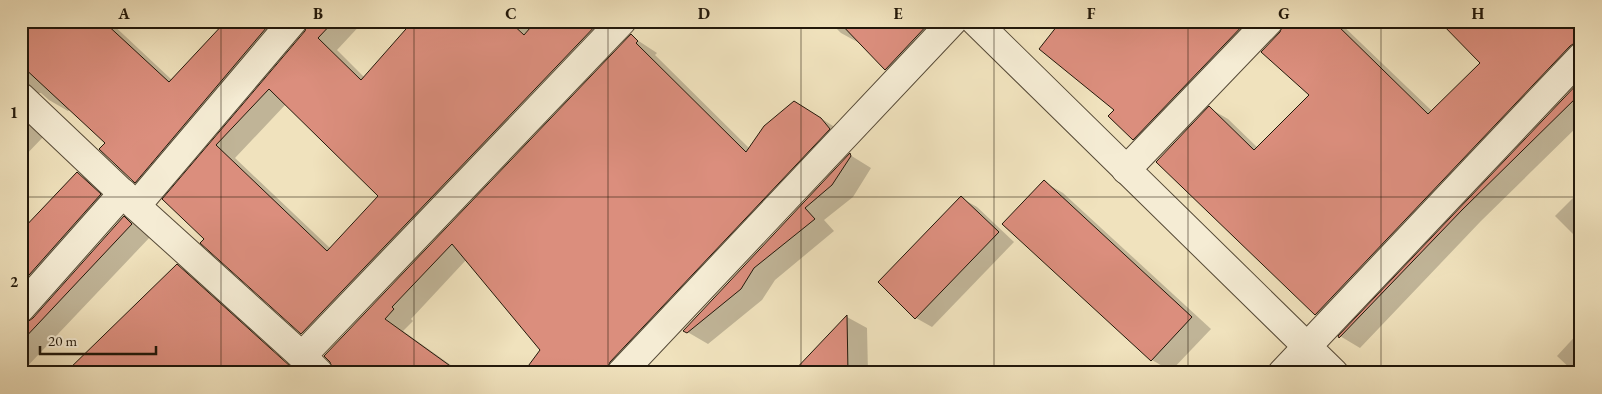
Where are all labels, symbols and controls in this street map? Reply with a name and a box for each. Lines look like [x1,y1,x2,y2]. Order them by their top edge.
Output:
text: A [117,3,130,24]
text: B [313,3,323,24]
text: C [505,3,517,24]
text: D [698,3,710,24]
text: E [893,3,903,24]
text: F [1087,3,1096,24]
text: G [1278,3,1290,24]
text: H [1472,3,1485,24]
text: 1 [10,102,18,123]
text: 2 [10,271,19,292]
scale bar [40,324,156,356]
text: 20 m [48,331,77,350]

